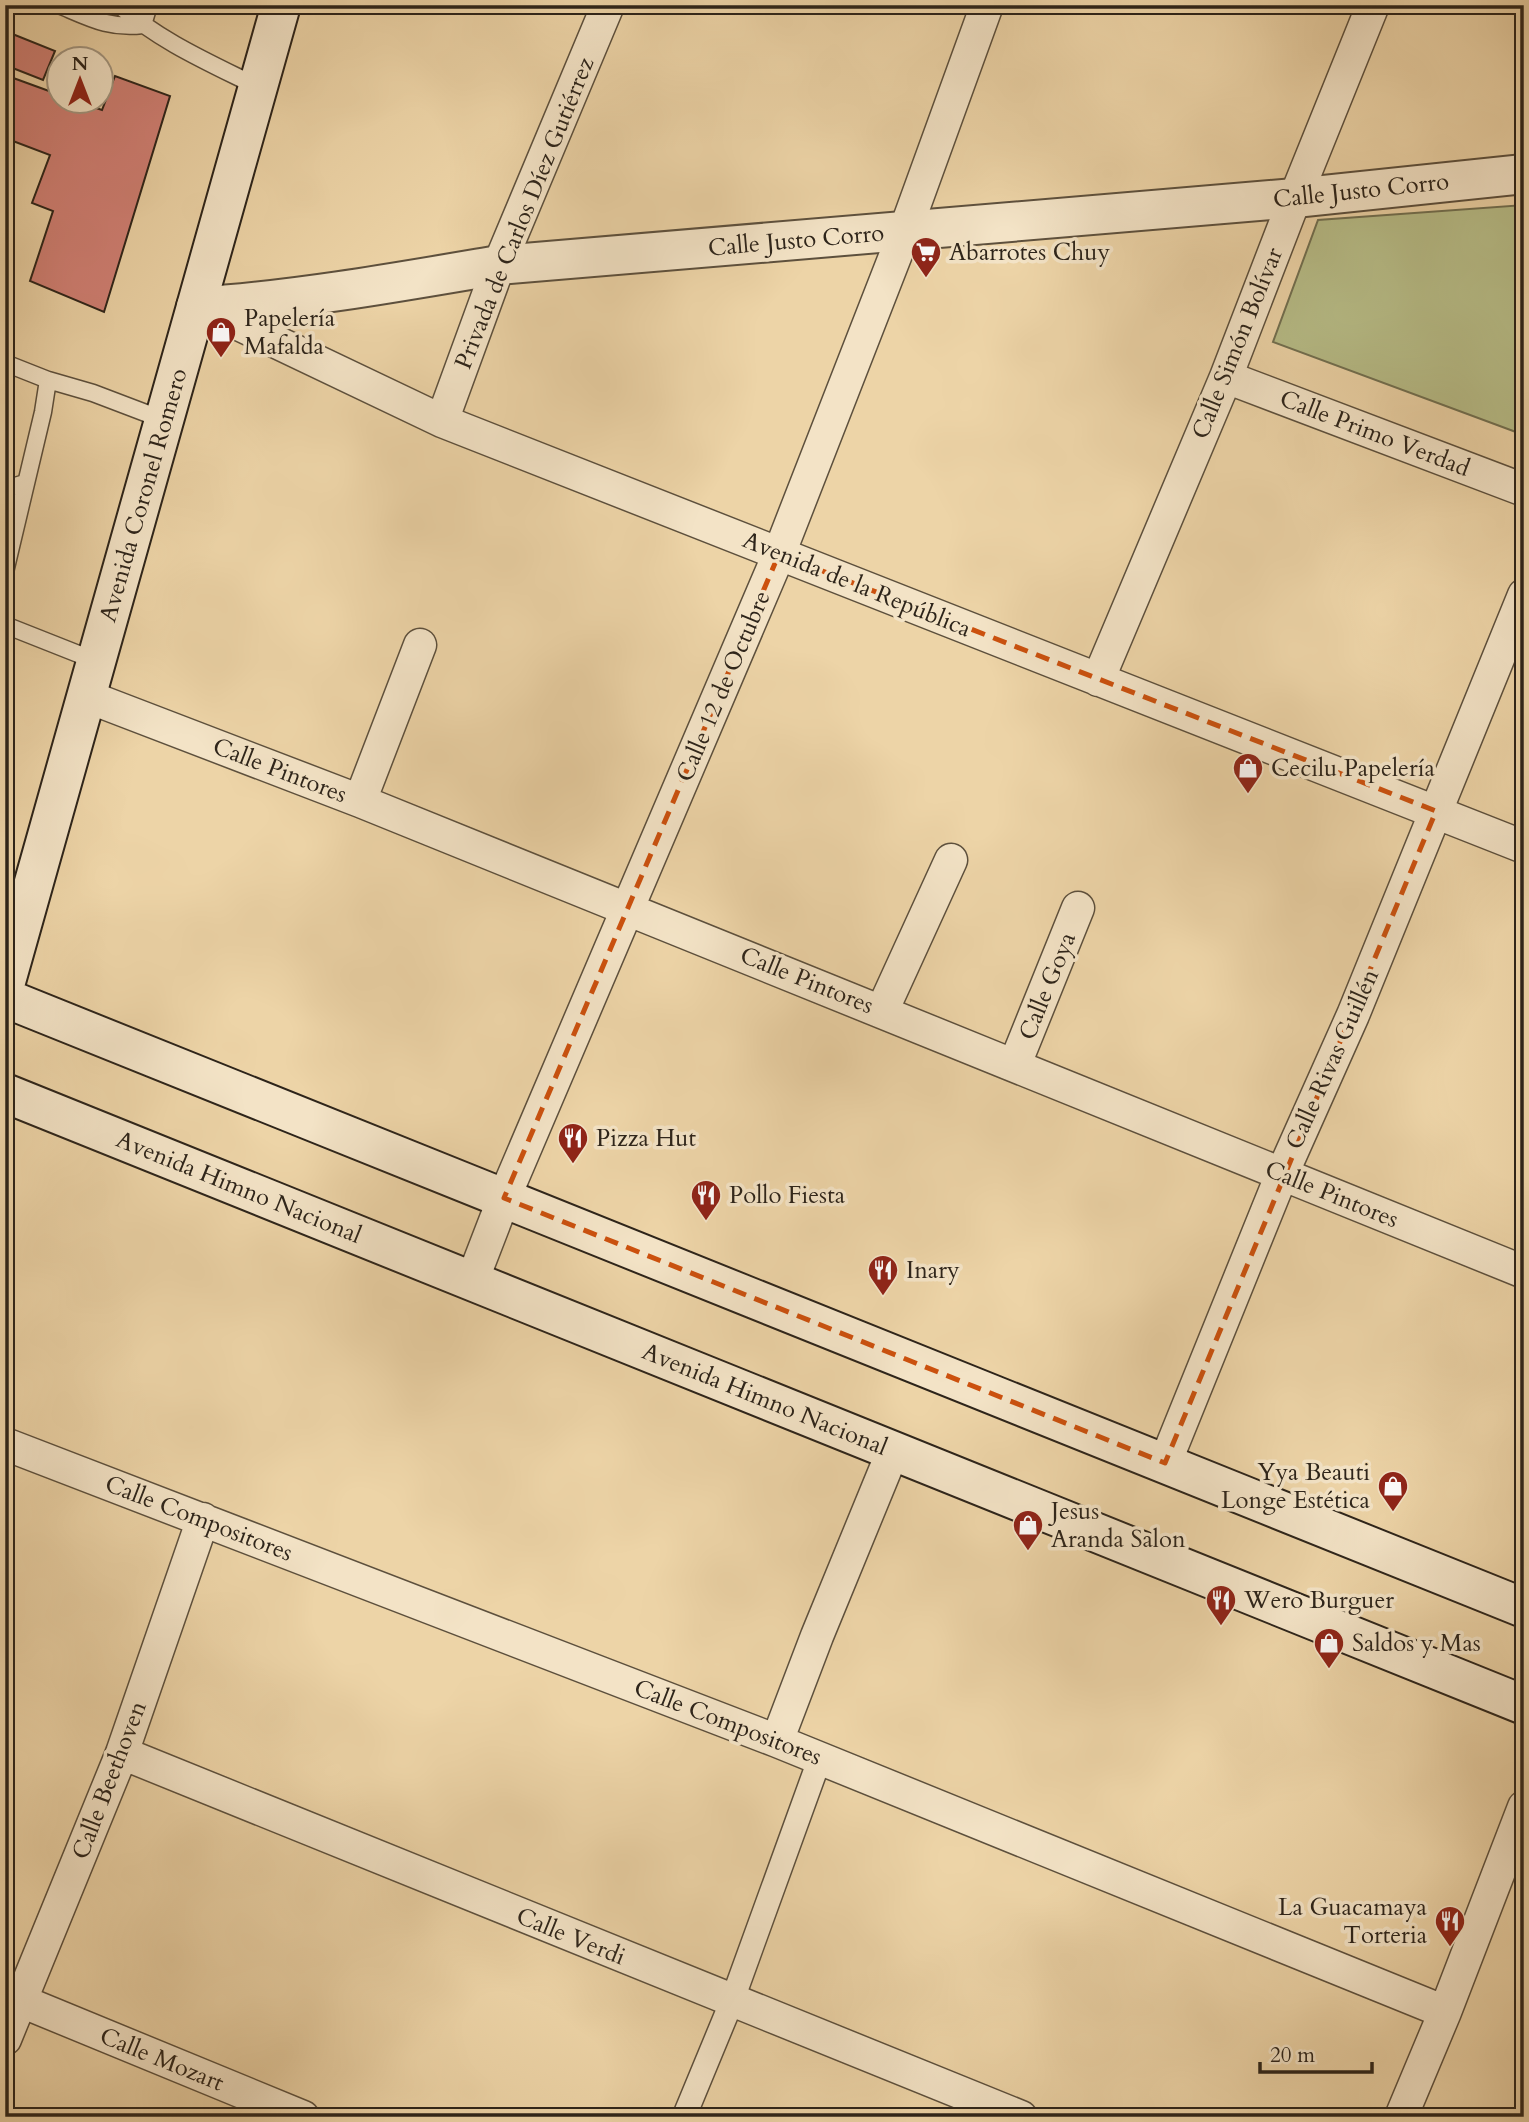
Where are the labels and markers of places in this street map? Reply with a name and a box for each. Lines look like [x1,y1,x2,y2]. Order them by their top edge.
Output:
supermarket icon: Abarrotes Chuy [909,235,943,279]
place label: Abarrotes Chuy [949,236,1110,269]
place label: Papelería Mafalda [244,302,336,363]
shop icon: Papelería Mafalda [204,315,238,359]
shop icon: Cecilu Papelería [1231,751,1265,795]
place label: Cecilu Papelería [1271,752,1435,785]
restaurant icon: Pizza Hut [556,1121,590,1165]
place label: Pizza Hut [596,1122,696,1155]
restaurant icon: Pollo Fiesta [689,1178,723,1222]
place label: Pollo Fiesta [729,1179,846,1212]
restaurant icon: Inary [866,1253,900,1297]
place label: Inary [906,1254,960,1287]
place label: Yya Beauti Longe Estética [1221,1456,1371,1517]
shop icon: Yya Beauti Longe Estética [1376,1469,1410,1513]
place label: Jesus Aranda Salon [1048,1495,1186,1556]
shop icon: Jesus Aranda Salon [1011,1508,1045,1552]
restaurant icon: Wero Burguer [1204,1583,1238,1627]
place label: Wero Burguer [1243,1584,1394,1617]
shop icon: Saldos y Mas [1312,1626,1346,1670]
place label: Saldos y Mas [1352,1627,1481,1660]
place label: La Guacamaya Torteria [1278,1891,1428,1952]
restaurant icon: La Guacamaya Torteria [1433,1904,1467,1948]

